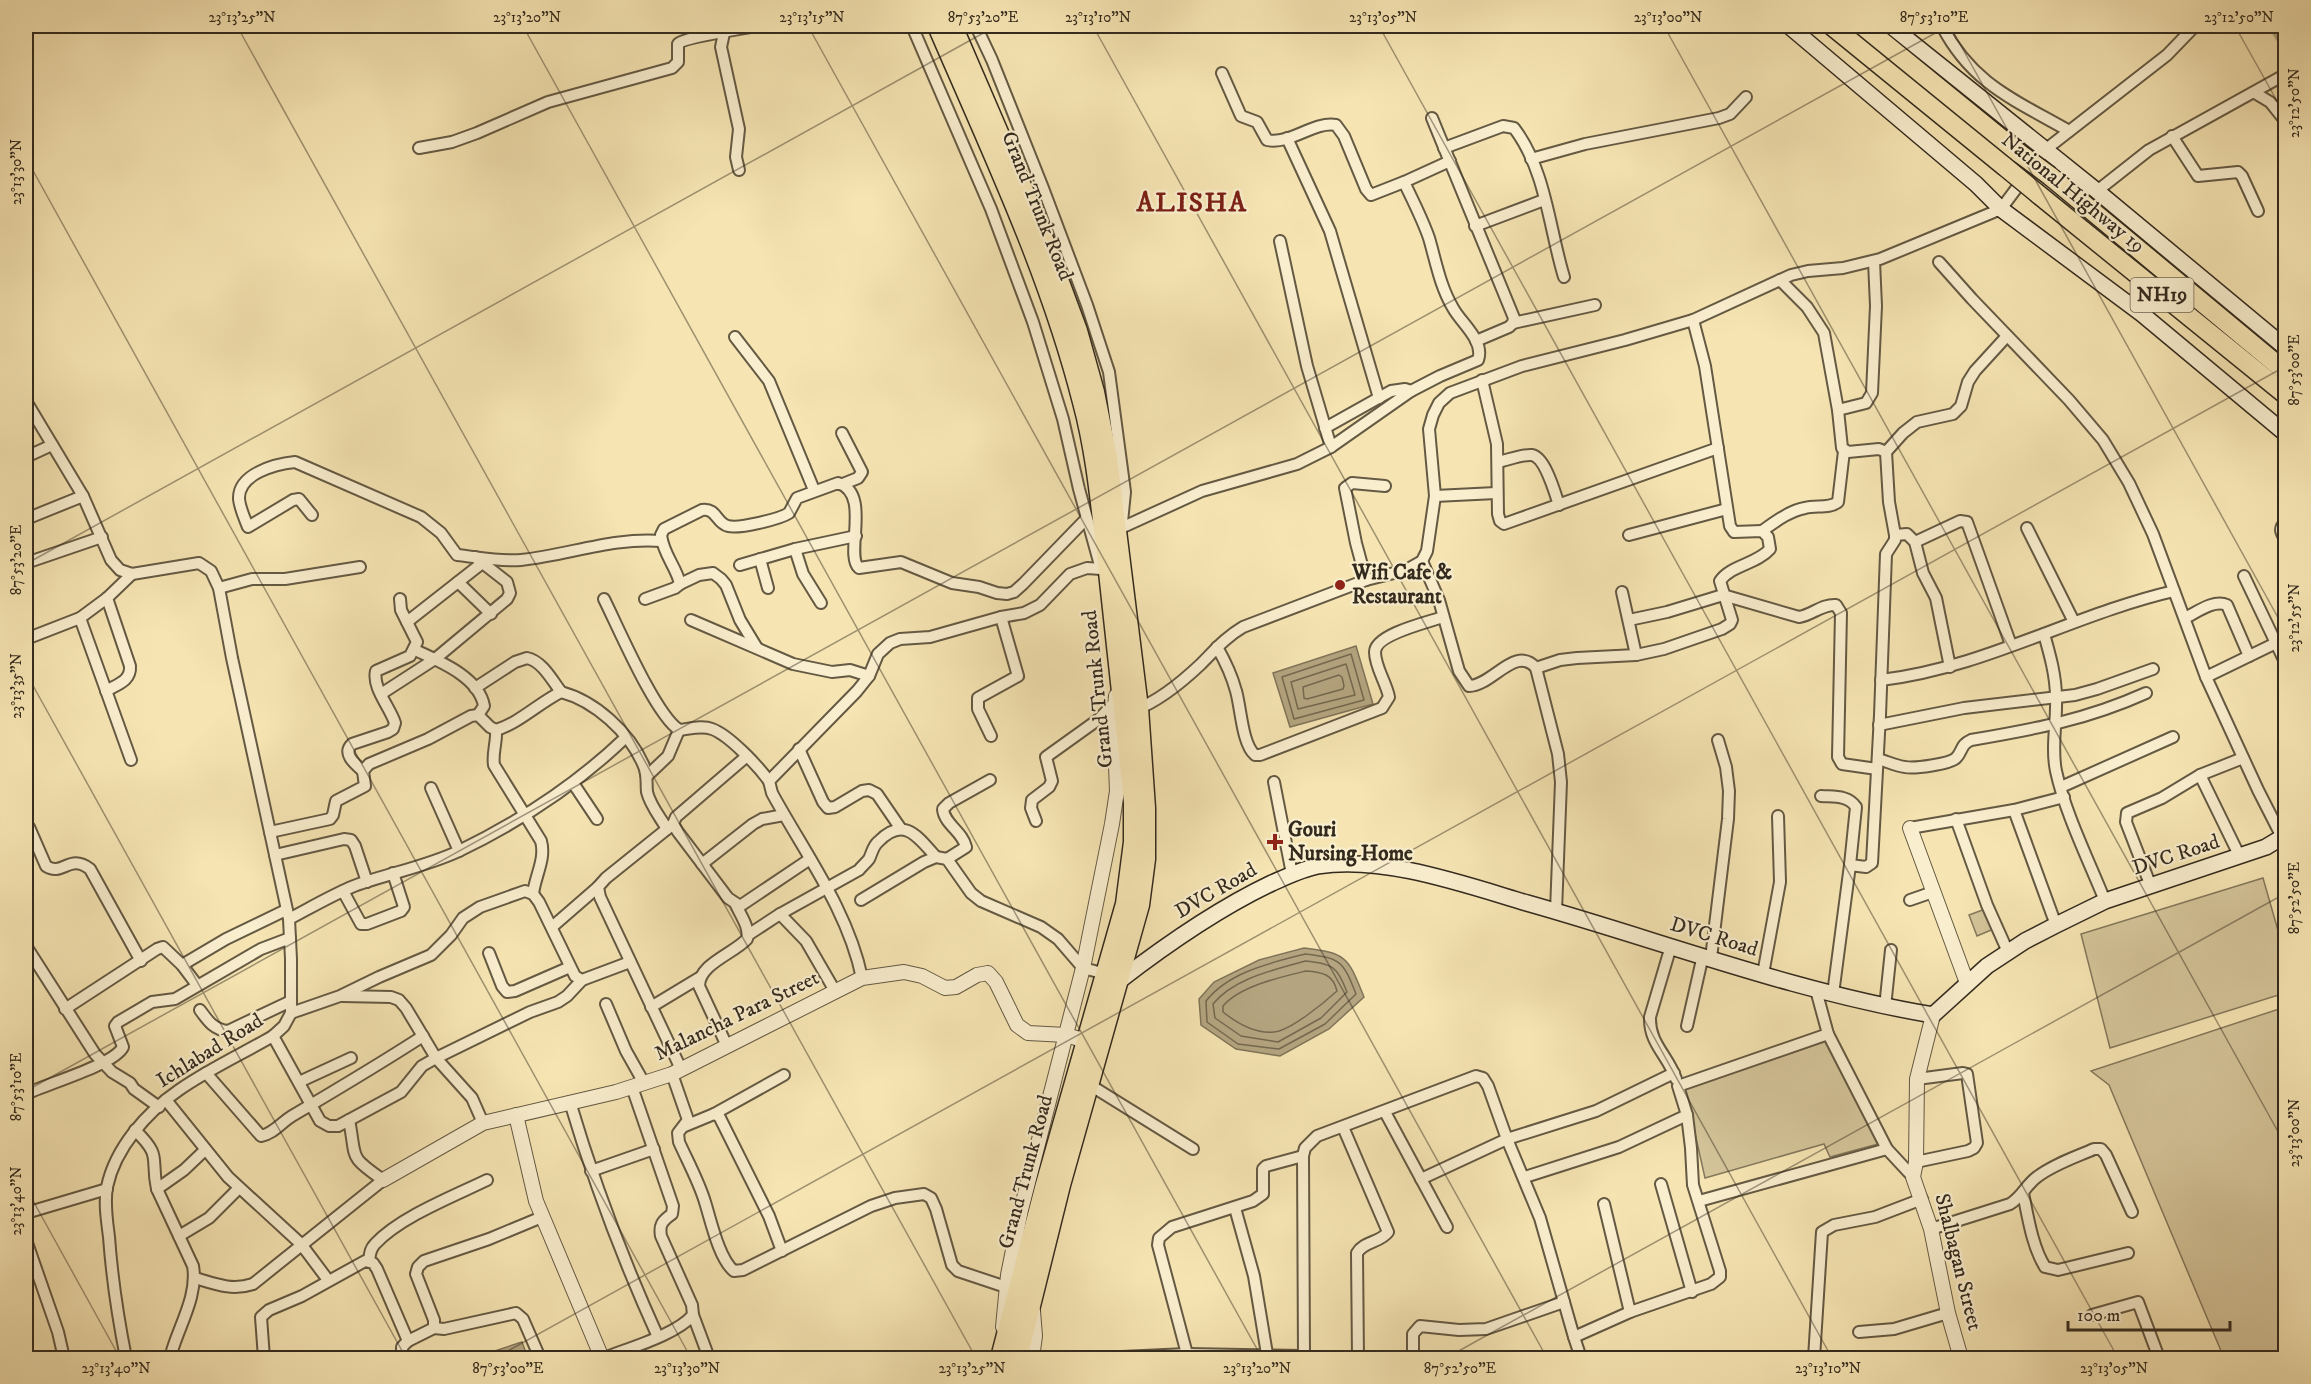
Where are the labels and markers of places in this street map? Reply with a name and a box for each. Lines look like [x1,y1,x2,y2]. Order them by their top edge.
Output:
place label: Wifi Cafe & Restaurant [1351,560,1452,610]
marker: Wifi Cafe & Restaurant [1333,578,1347,592]
place label: Gouri Nursing Home [1288,817,1413,867]
marker: Gouri Nursing Home [1266,833,1284,851]

